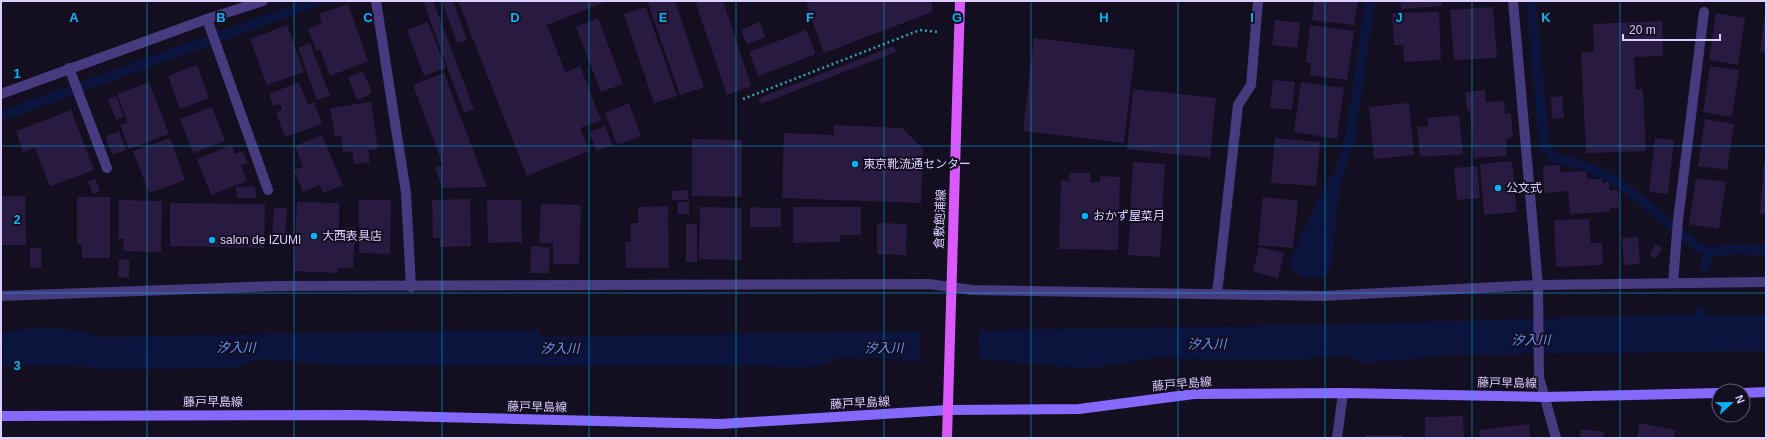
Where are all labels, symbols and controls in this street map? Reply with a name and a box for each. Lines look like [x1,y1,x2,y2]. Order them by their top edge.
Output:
text: A [69,10,79,25]
text: B [216,10,226,25]
text: C [363,10,373,25]
text: D [510,10,520,25]
text: E [659,10,668,25]
text: F [806,10,814,25]
text: G [952,10,962,25]
text: H [1099,10,1109,25]
text: I [1250,10,1254,25]
text: J [1395,10,1403,25]
text: K [1541,10,1551,25]
scale bar [1623,16,1720,42]
text: 20 m [1629,23,1656,37]
text: 1 [13,66,21,81]
place label: 東京靴流通センター [863,157,971,171]
marker: 東京靴流通センター [850,159,860,169]
place label: 公文式 [1506,181,1542,195]
marker: 公文式 [1493,183,1503,193]
street label: 倉敷飽浦線 [932,189,948,249]
place label: おかず屋菜月 [1093,209,1165,223]
marker: おかず屋菜月 [1080,211,1090,221]
text: 2 [13,212,21,227]
place label: 大西表具店 [322,229,382,243]
marker: 大西表具店 [309,231,319,241]
place label: salon de IZUMI [220,233,301,247]
marker: salon de IZUMI [207,235,217,245]
water label: 汐入川 [1511,332,1553,348]
water label: 汐入川 [1187,336,1229,352]
water label: 汐入川 [216,340,257,355]
water label: 汐入川 [864,340,906,356]
water label: 汐入川 [540,341,581,356]
text: 3 [13,358,21,373]
street label: 藤戸早島線 [1151,374,1213,394]
street label: 藤戸早島線 [1477,375,1537,391]
north arrow [1711,383,1751,423]
text: N [1733,393,1747,405]
street label: 藤戸早島線 [830,394,890,412]
street label: 藤戸早島線 [183,395,243,409]
street label: 藤戸早島線 [507,399,567,415]

